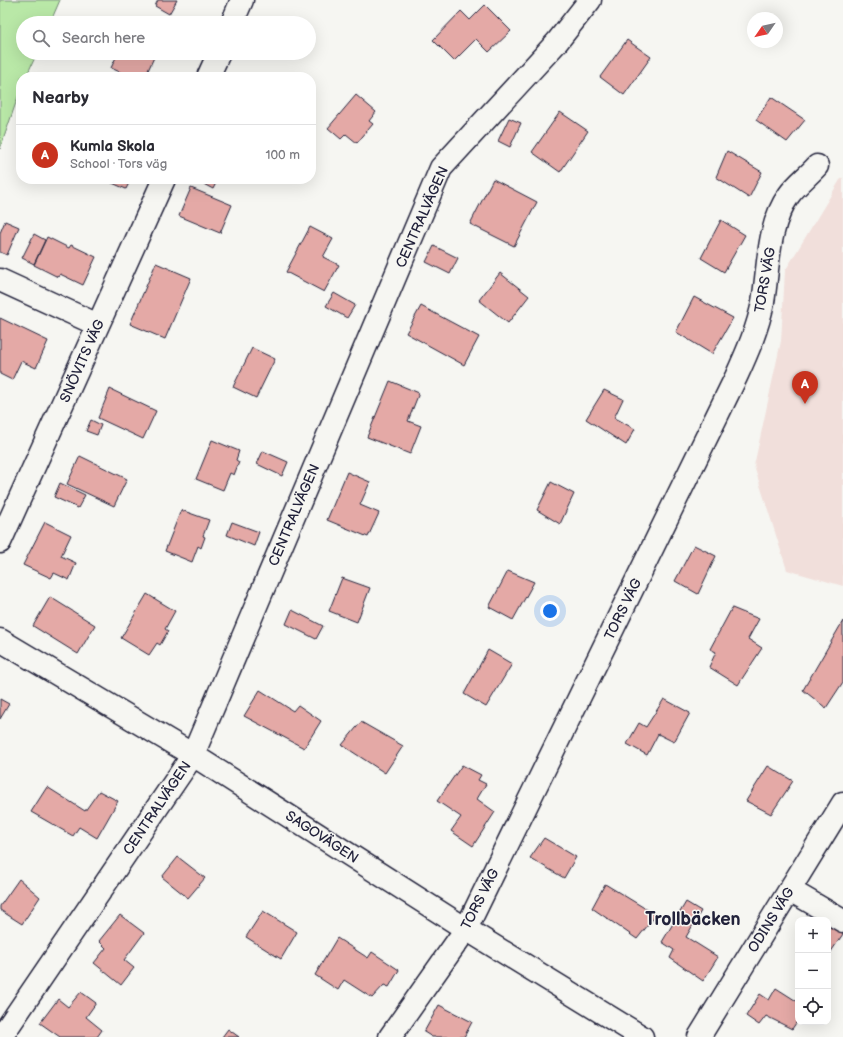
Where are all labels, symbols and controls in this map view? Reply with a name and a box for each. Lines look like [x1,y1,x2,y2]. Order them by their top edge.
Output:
north arrow [747,12,783,48]
search box [16,16,316,60]
icon: search [30,27,52,49]
text: Search here [62,29,145,48]
text: Nearby [32,88,89,108]
text: Kumla Skola [70,137,155,156]
text: A [41,147,49,163]
text: 100 m [265,147,300,163]
text: School · Tors väg [70,156,167,172]
street label: CENTRALVÄGEN [392,164,452,270]
street label: TORS VÄG [751,246,779,314]
street label: SNÖVITS VÄG [55,316,108,405]
pin: A [792,371,818,404]
street label: CENTRALVÄGEN [265,461,323,569]
street label: TORS VÄG [601,575,645,642]
your location [540,601,560,621]
street label: CENTRALVÄGEN [119,758,195,858]
street label: SAGOVÄGEN [282,807,362,867]
street label: TORS VÄG [457,865,503,932]
street label: ODINS VÄG [744,884,798,956]
district label: Trollbäcken [645,909,741,930]
map controls [795,917,831,1025]
button: + [795,917,831,953]
button: − [795,953,831,989]
button: locate [795,989,831,1025]

